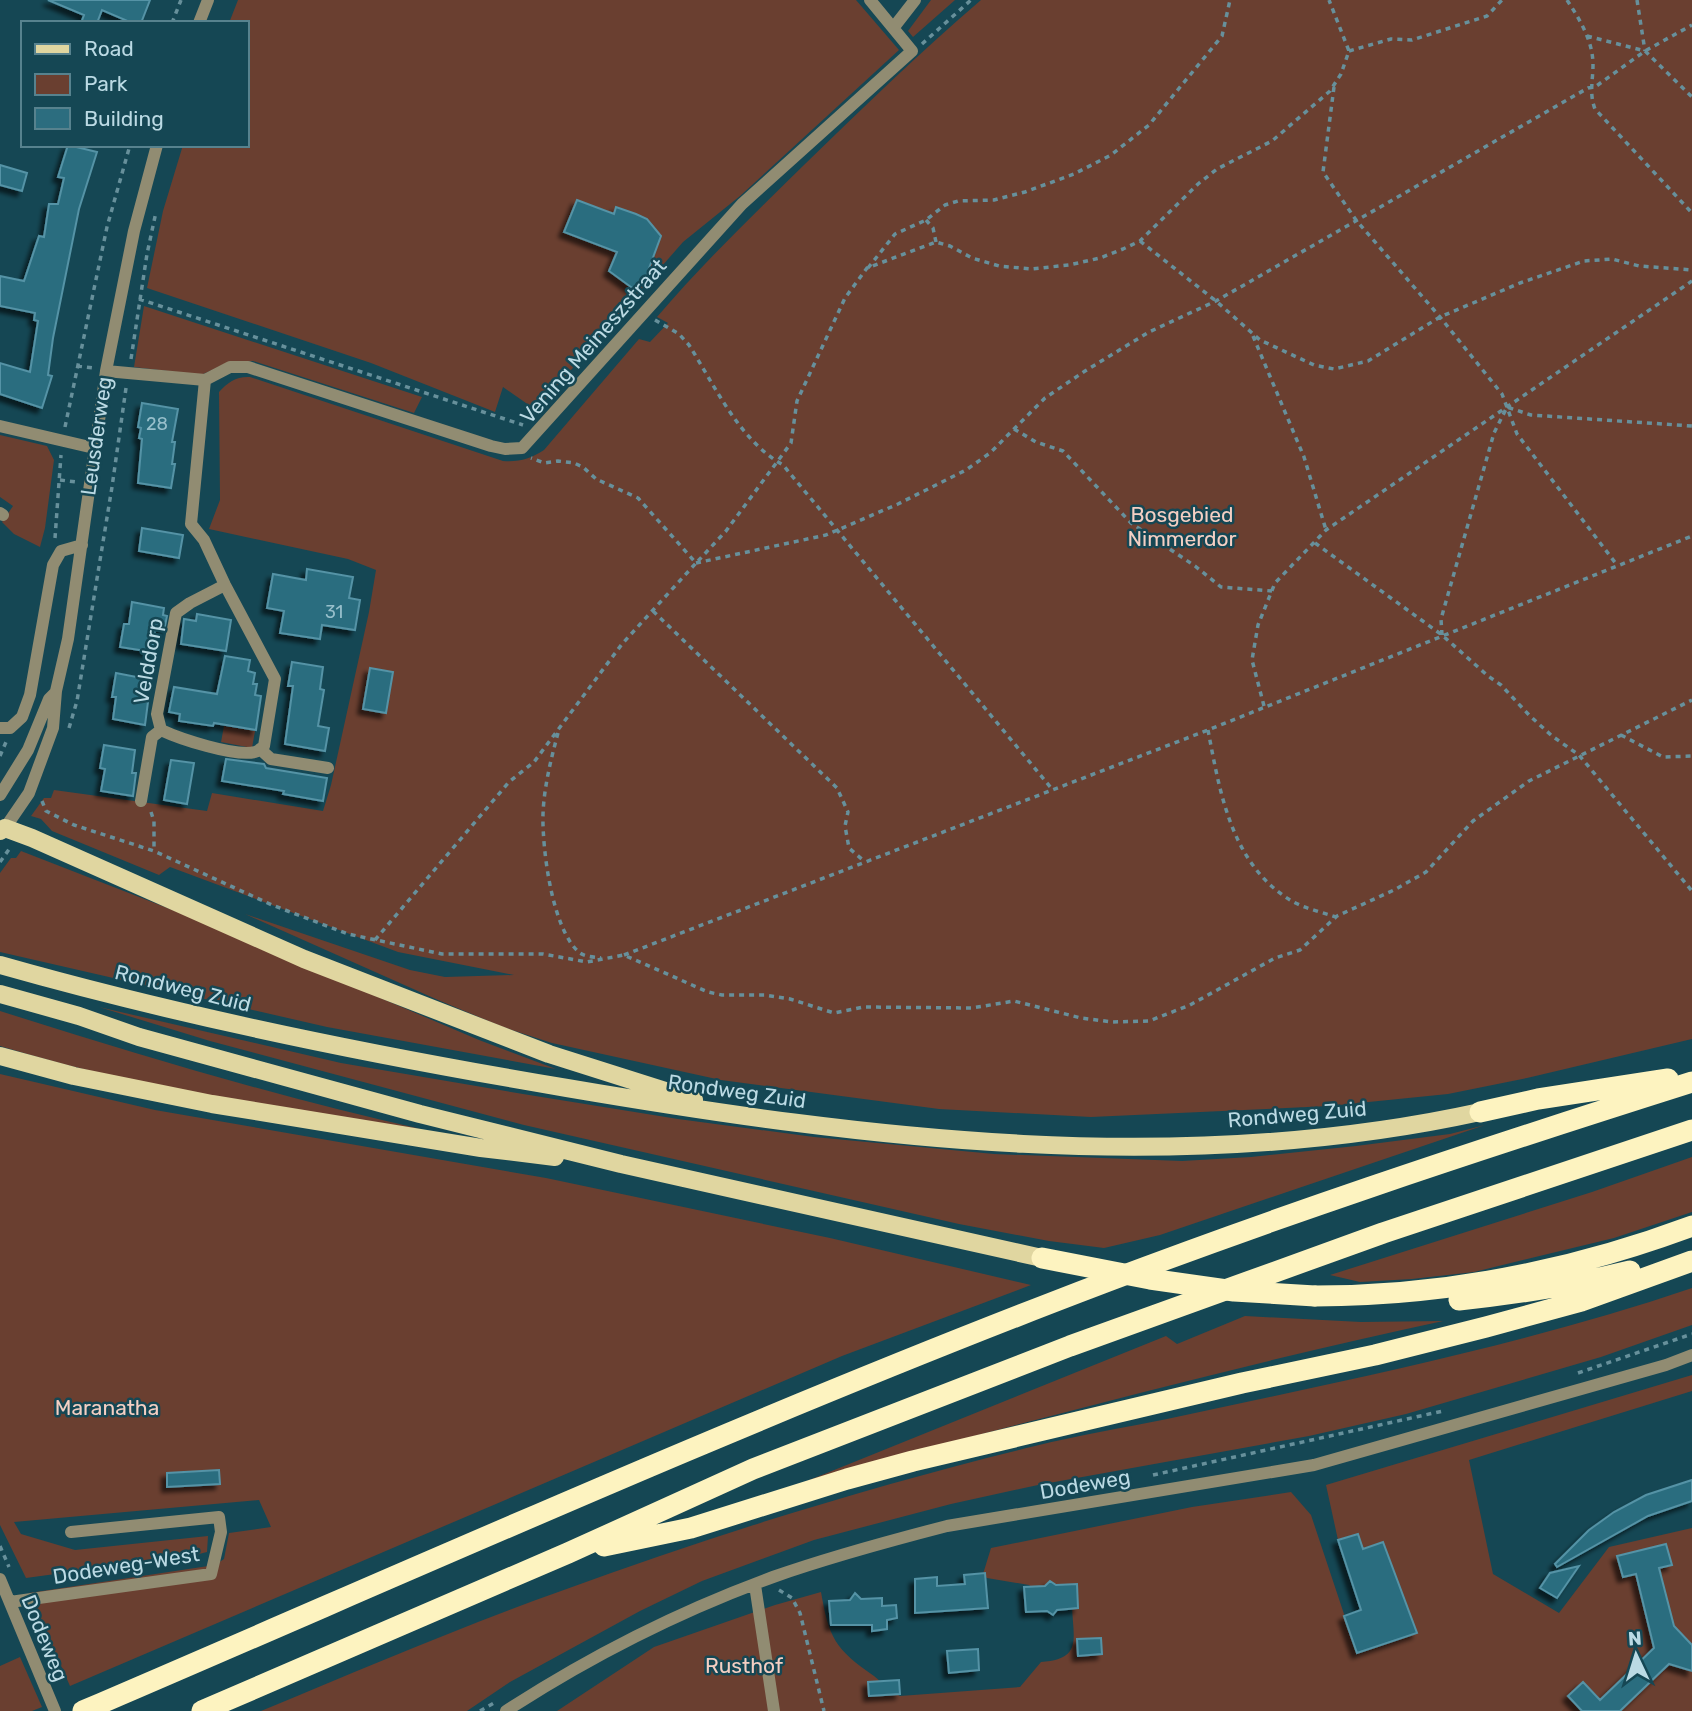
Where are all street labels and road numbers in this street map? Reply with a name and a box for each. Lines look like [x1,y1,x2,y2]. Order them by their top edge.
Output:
street label: Vening Meineszstraat [515,254,671,428]
street label: Leusderweg [75,375,117,497]
street label: Velddorp [128,616,168,706]
street label: Rondweg Zuid [112,959,254,1017]
street label: Rondweg Zuid [666,1069,808,1113]
street label: Rondweg Zuid [1226,1095,1368,1133]
street label: Dodeweg [1038,1464,1132,1504]
street label: Dodeweg-West [51,1541,201,1589]
street label: Dodeweg [16,1591,74,1685]

